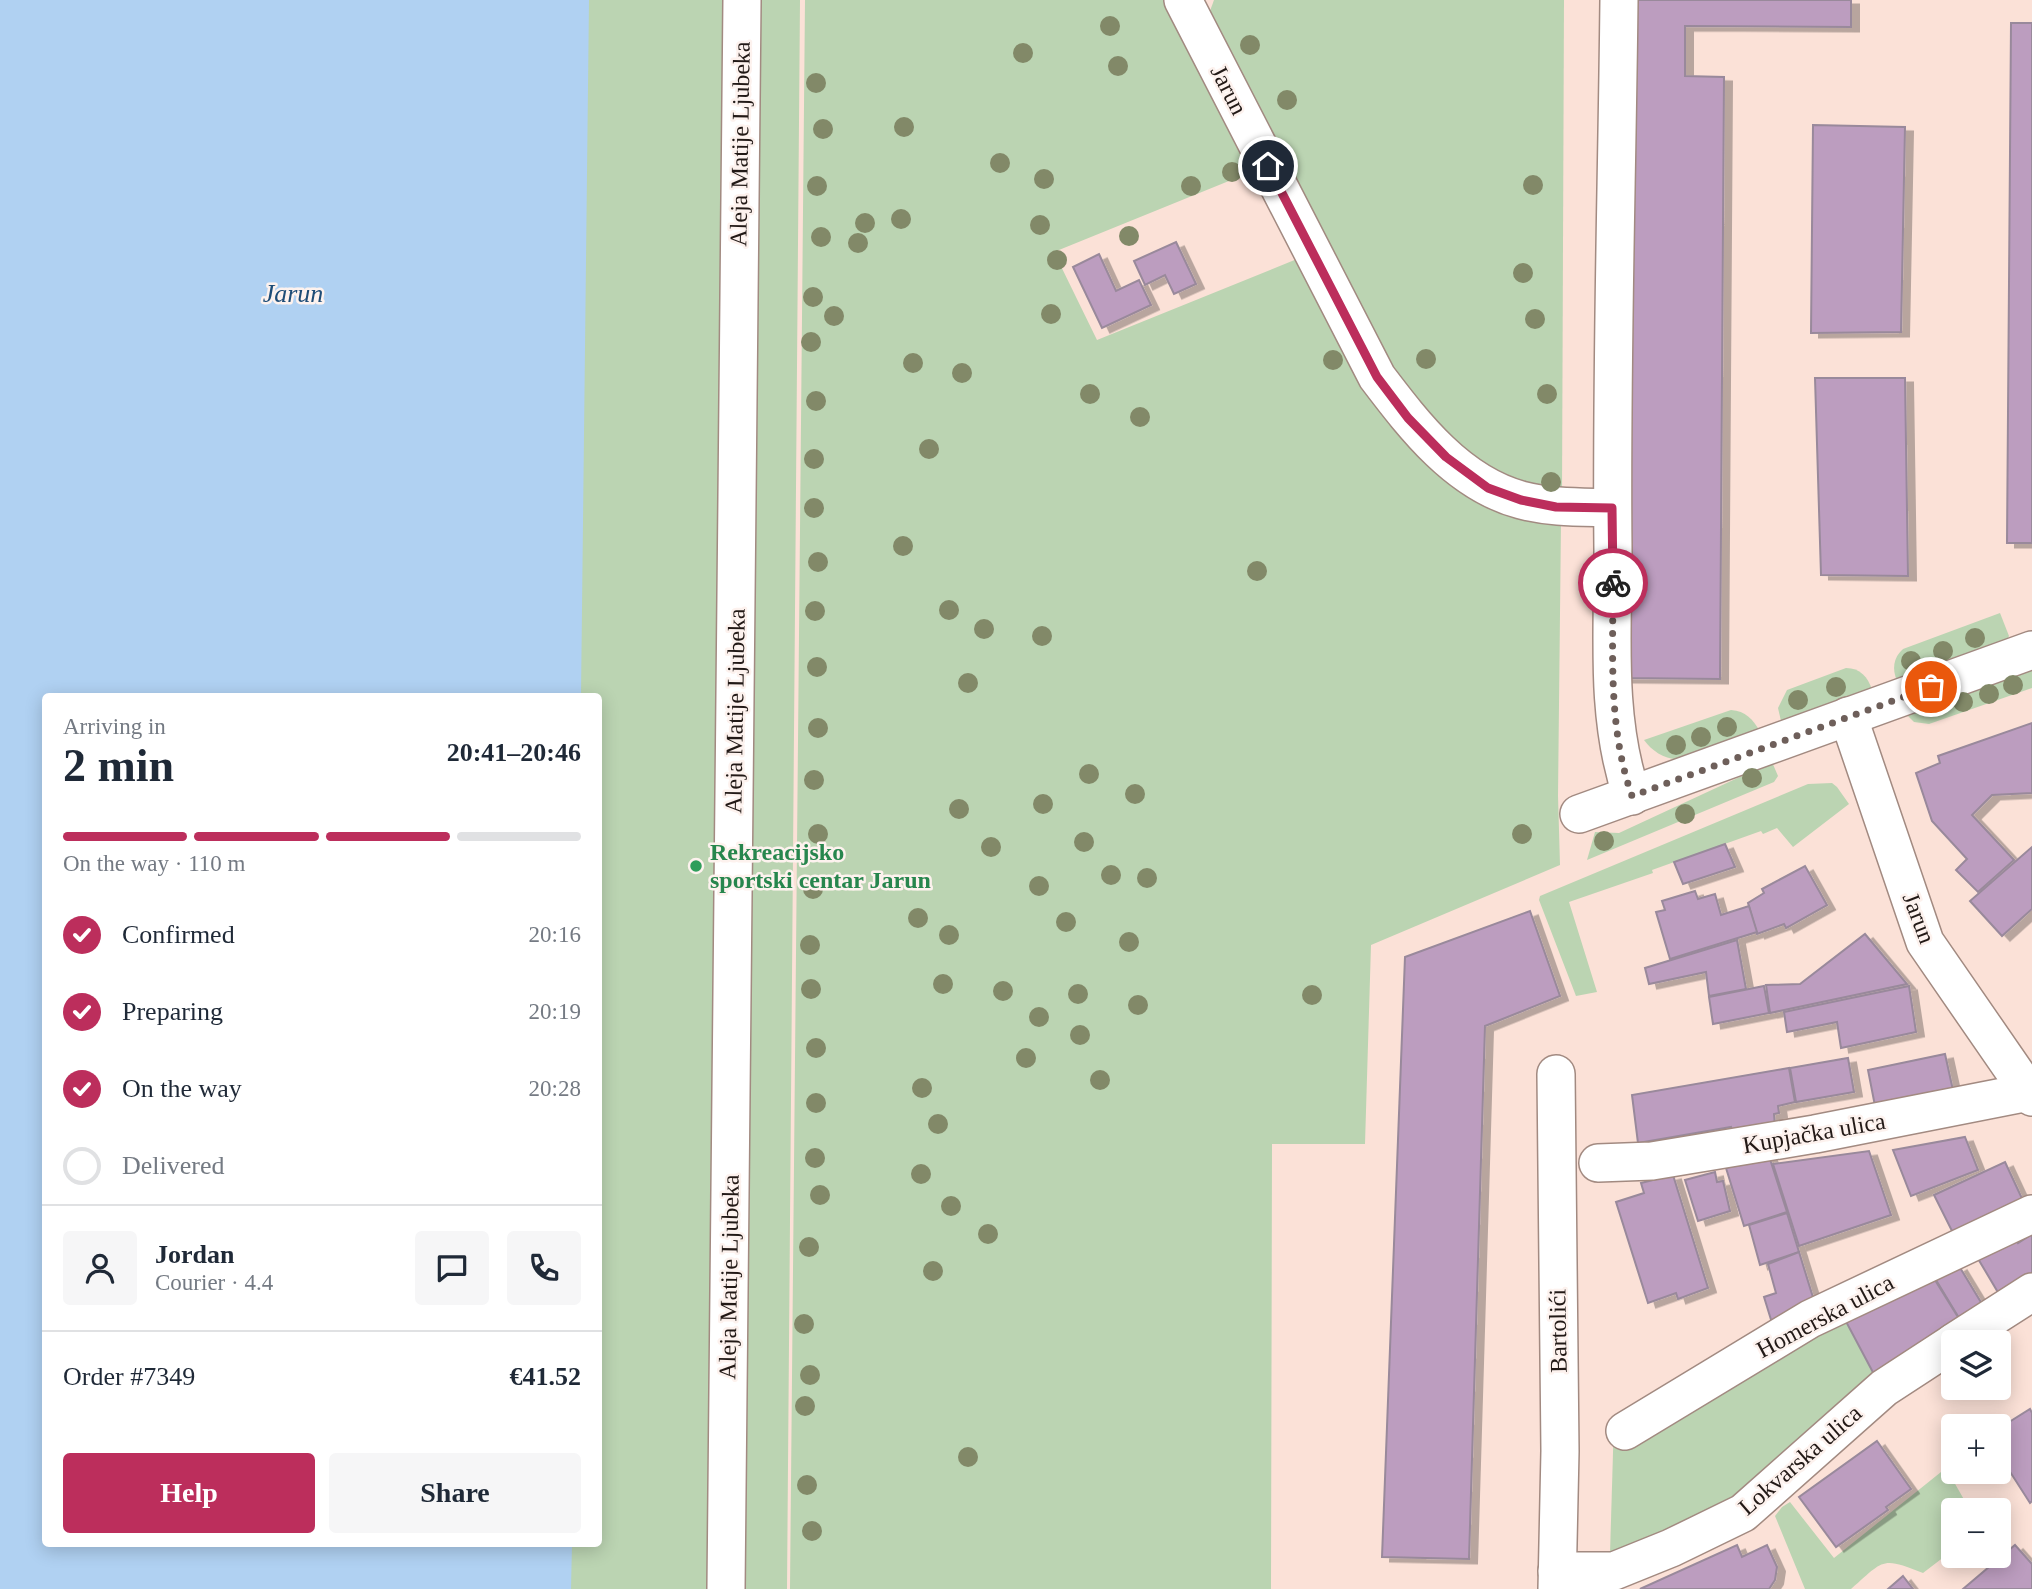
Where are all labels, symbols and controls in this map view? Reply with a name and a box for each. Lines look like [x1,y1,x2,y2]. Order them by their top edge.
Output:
street label: Aleja Matije Ljubeka [725,41,755,247]
street label: Jarun [1206,61,1252,119]
pin [1238,136,1298,196]
icon: home [1249,147,1287,185]
water label: Jarun [263,279,323,308]
courier [1578,548,1648,618]
icon: bike [1594,564,1632,602]
street label: Aleja Matije Ljubeka [720,608,750,814]
pin [1901,657,1961,717]
icon: bag [1912,668,1950,706]
text: Arriving in [63,714,166,739]
text: 20:41–20:46 [447,738,581,767]
text: 2 min [63,740,174,791]
place label: Rekreacijsko sportski centar Jarun [710,839,931,893]
text: On the way · 110 m [63,851,245,876]
marker: Rekreacijsko sportski centar Jarun [688,858,704,874]
street label: Jarun [1898,889,1940,947]
icon: check [63,916,101,954]
text: Confirmed [122,920,235,949]
text: 20:16 [529,922,581,947]
icon: check [63,993,101,1031]
text: Preparing [122,997,223,1026]
text: 20:19 [529,999,581,1024]
icon: check [63,1070,101,1108]
text: On the way [122,1074,242,1103]
text: 20:28 [529,1076,581,1101]
street label: Kupjačka ulica [1741,1108,1888,1158]
text: Delivered [122,1151,225,1180]
street label: Aleja Matije Ljubeka [714,1174,744,1380]
button: person [63,1231,137,1305]
button: chat [415,1231,489,1305]
button: phone [507,1231,581,1305]
text: Jordan [155,1240,234,1269]
street label: Homerska ulica [1752,1269,1898,1363]
text: Courier · 4.4 [155,1270,273,1295]
street label: Bartolići [1544,1288,1572,1373]
map controls [1941,1330,2011,1568]
button: layers [1941,1330,2011,1400]
text: Order #7349 [63,1362,195,1391]
text: €41.52 [510,1362,581,1391]
street label: Lokvarska ulica [1733,1399,1867,1520]
button: + [1941,1414,2011,1484]
button: Help [63,1453,315,1533]
button: Share [329,1453,581,1533]
button: − [1941,1498,2011,1568]

